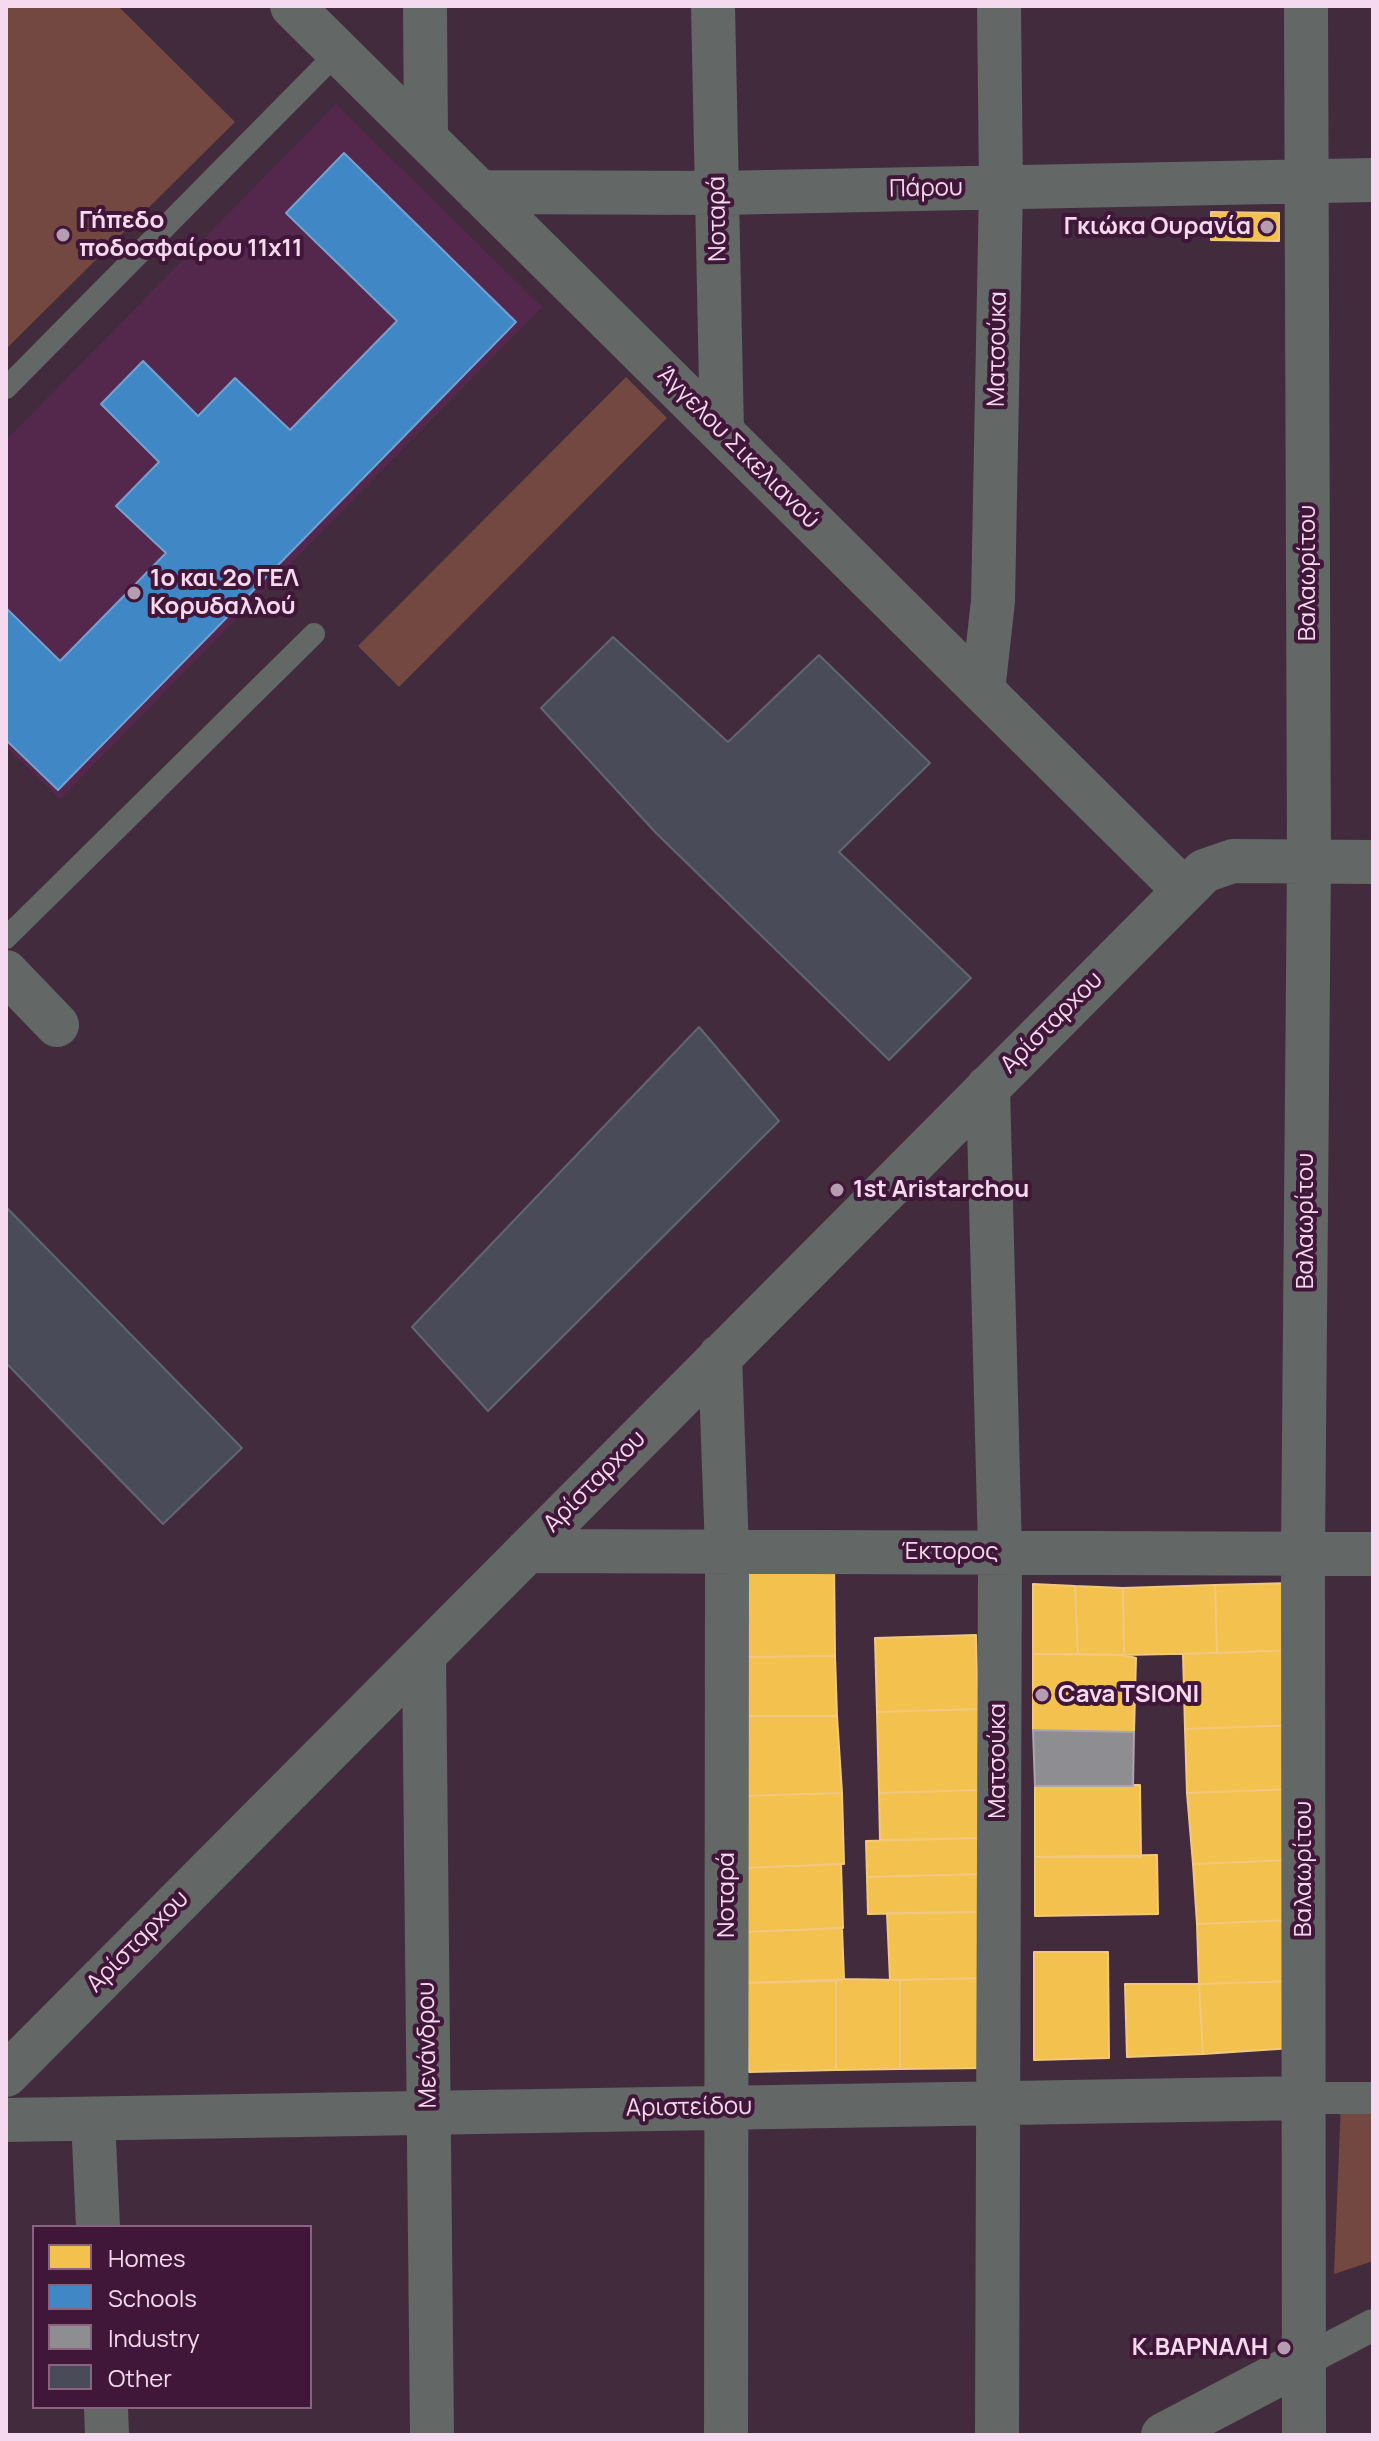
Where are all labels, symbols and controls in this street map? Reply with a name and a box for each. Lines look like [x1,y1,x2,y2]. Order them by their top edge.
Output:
street label: Πάρου [889,174,963,204]
street label: Νοταρά [703,176,733,262]
place label: Γήπεδο ποδοσφαίρου 11x11 [79,207,302,263]
place label: Γκιώκα Ουρανία [1064,213,1251,241]
marker: Γκιώκα Ουρανία [1258,218,1276,236]
marker: Γήπεδο ποδοσφαίρου 11x11 [54,226,72,244]
street label: Ματσούκα [983,291,1013,407]
street label: Άγγελου Σικελιανού [651,361,825,535]
street label: Βαλαωρίτου [1294,505,1322,641]
place label: 1o και 2ο ΓΕΛ Κορυδαλλού [150,565,299,621]
marker: 1o και 2ο ΓΕΛ Κορυδαλλού [125,584,143,602]
street label: Αρίσταρχου [995,966,1109,1080]
street label: Βαλαωρίτου [1292,1153,1320,1289]
place label: 1st Aristarchou [853,1176,1029,1204]
marker: 1st Aristarchou [828,1181,846,1199]
street label: Αρίσταρχου [538,1425,652,1539]
street label: Έκτορος [902,1538,998,1566]
place label: Cava TSIONI [1058,1681,1199,1709]
marker: Cava TSIONI [1033,1686,1051,1704]
street label: Ματσούκα [984,1703,1012,1819]
street label: Βαλαωρίτου [1290,1801,1318,1937]
street label: Νοταρά [713,1852,741,1938]
street label: Αρίσταρχου [81,1885,195,1999]
street label: Μενάνδρου [412,1981,444,2109]
street label: Αριστείδου [626,2093,752,2123]
legend [32,2225,312,2409]
text: Homes [108,2241,186,2274]
text: Schools [108,2281,197,2314]
text: Industry [108,2321,200,2354]
place label: Κ.ΒΑΡΝΑΛΗ [1132,2334,1268,2362]
marker: Κ.ΒΑΡΝΑΛΗ [1275,2339,1293,2357]
text: Other [108,2361,172,2394]

